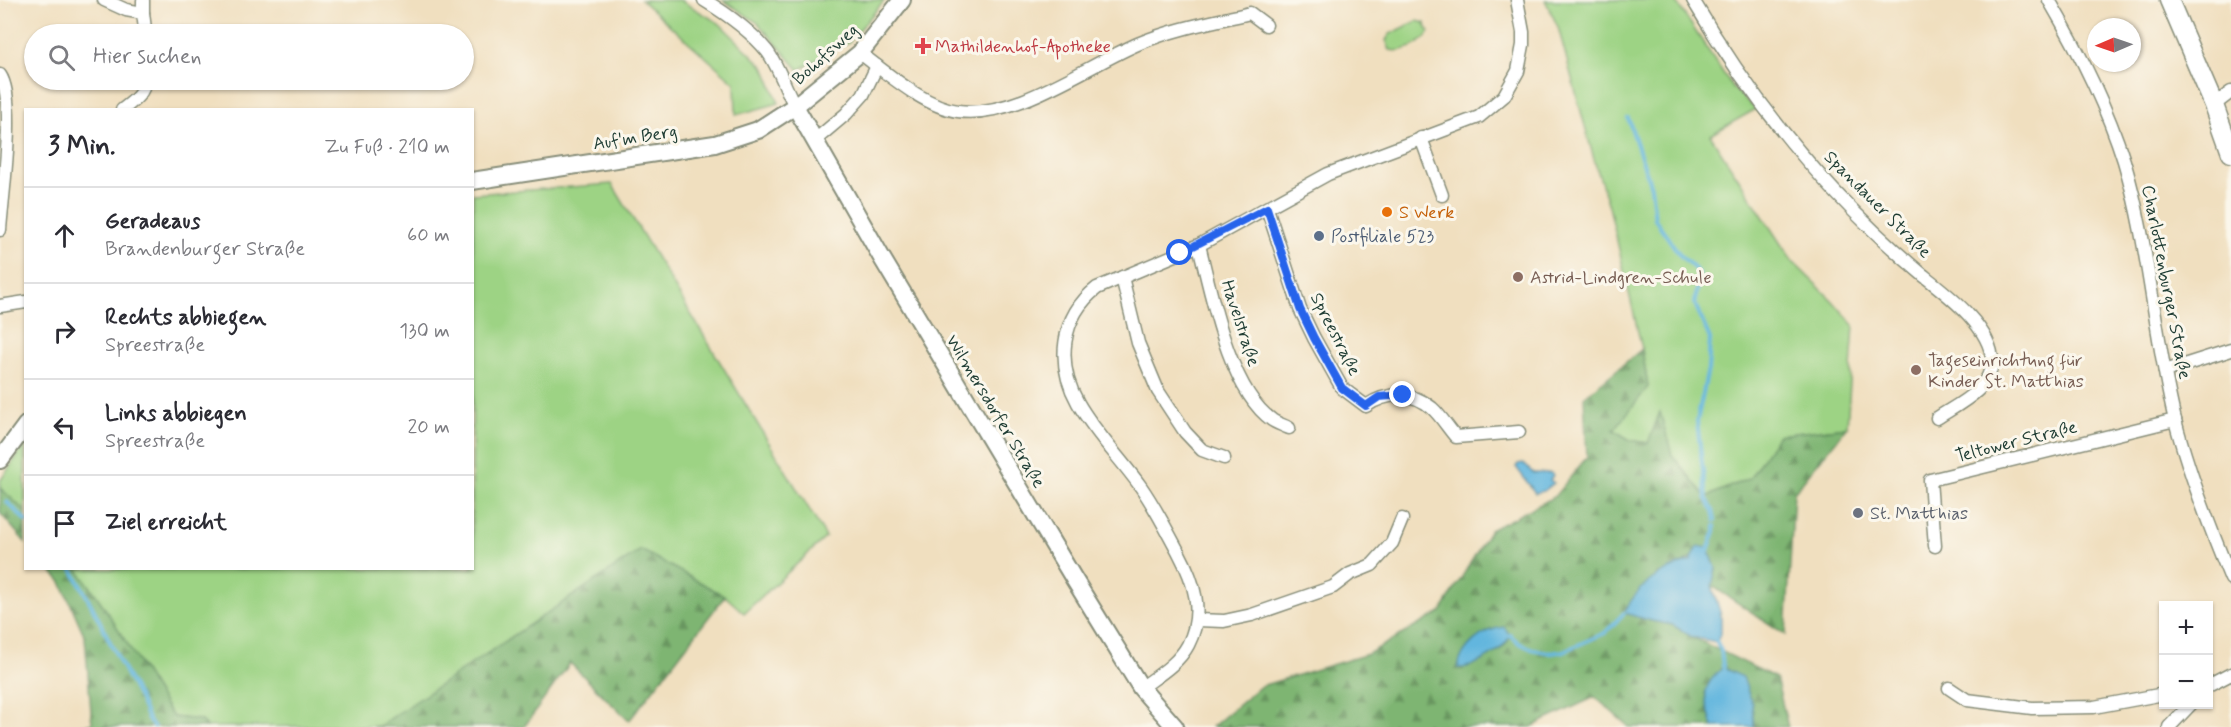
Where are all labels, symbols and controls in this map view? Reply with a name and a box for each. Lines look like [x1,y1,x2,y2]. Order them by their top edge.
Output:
north arrow [2087,18,2141,72]
street label: Bohofsweg [787,19,864,91]
search box [24,24,474,90]
place label: Mathildenhof-Apotheke [935,35,1111,60]
marker: Mathildenhof-Apotheke [916,39,930,53]
icon: search [45,41,78,74]
text: Hier suchen [93,43,202,71]
street label: Auf'm Berg [591,120,679,156]
text: 3 Min. [48,130,116,164]
text: Zu Fuß · 210 m [324,134,450,161]
street label: Spandauer Straße [1818,146,1936,264]
street label: Charlottenburger Straße [2135,183,2197,381]
place label: S Werk [1399,201,1454,225]
marker: S Werk [1380,205,1394,219]
text: Geradeaus [105,208,200,236]
icon: ahead [48,219,81,252]
text: 60 m [407,222,450,249]
place label: Postfiliale 523 [1331,225,1434,249]
marker: Postfiliale 523 [1312,229,1326,243]
text: Brandenburger Straße [105,236,305,263]
route start [1166,239,1192,265]
place label: Astrid-Lindgren-Schule [1530,266,1712,290]
marker: Astrid-Lindgren-Schule [1511,270,1525,284]
street label: Havelstraße [1215,277,1265,370]
street label: Spreestraße [1304,289,1366,380]
text: Rechts abbiegen [105,304,266,332]
icon: right [48,315,81,348]
text: 130 m [399,318,450,345]
street label: Wilmersdorfer Straße [940,330,1051,493]
text: Spreestraße [105,332,205,359]
place label: Tageseinrichtung für Kinder St. Matthias [1928,349,2084,394]
marker: Tageseinrichtung für Kinder St. Matthias [1909,363,1923,377]
route end [1389,381,1415,407]
text: Links abbiegen [105,400,247,428]
icon: left [48,411,81,444]
text: 20 m [407,414,450,441]
street label: Teltower Straße [1953,415,2080,469]
text: Spreestraße [105,428,205,455]
place label: St. Matthias [1870,502,1968,526]
marker: St. Matthias [1851,506,1865,520]
icon: arrive [48,507,81,540]
text: Ziel erreicht [105,509,227,537]
map controls [2159,601,2213,709]
button: + [2159,601,2213,655]
button: − [2159,655,2213,709]

